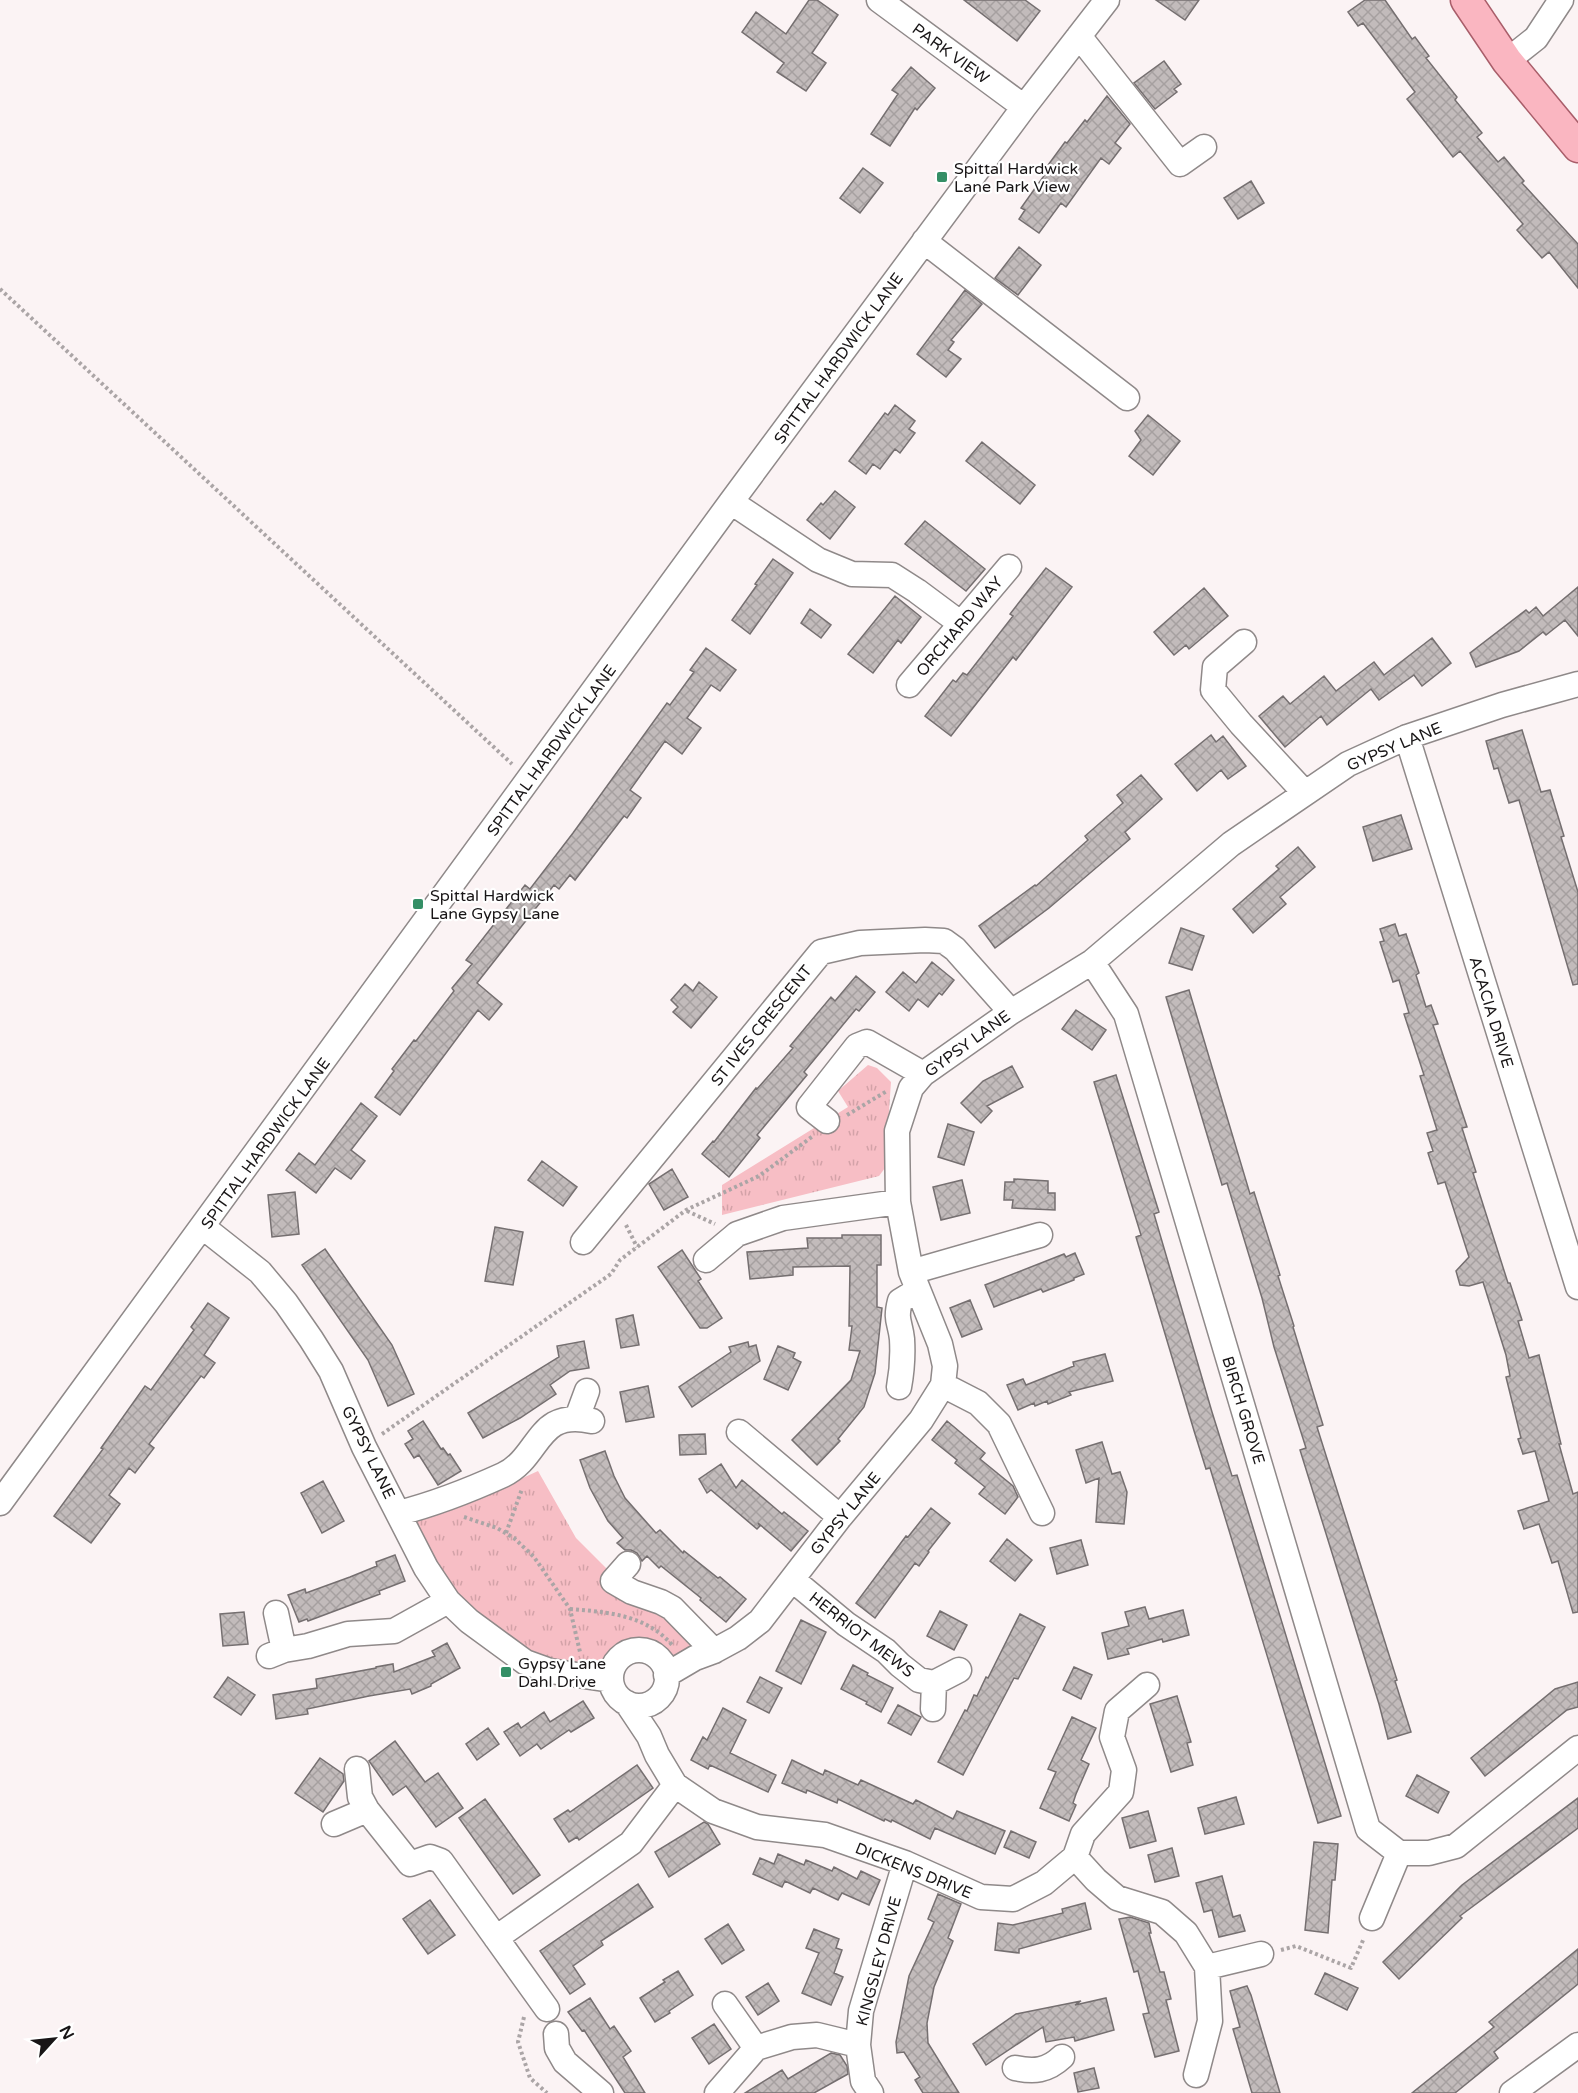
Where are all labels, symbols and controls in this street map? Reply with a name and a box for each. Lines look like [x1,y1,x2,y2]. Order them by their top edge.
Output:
street label: PARK VIEW [908,19,993,88]
place label: Spittal Hardwick Lane Park View [954,159,1078,197]
marker: Spittal Hardwick Lane Park View [935,170,949,184]
street label: SPITTAL HARDWICK LANE [770,269,908,448]
street label: ORCHARD WAY [912,573,1007,681]
street label: SPITTAL HARDWICK LANE [483,661,621,840]
street label: GYPSY LANE [1344,718,1445,776]
place label: Spittal Hardwick Lane Gypsy Lane [430,886,559,924]
marker: Spittal Hardwick Lane Gypsy Lane [411,897,425,911]
street label: ACACIA DRIVE [1465,954,1518,1070]
street label: ST IVES CRESCENT [707,961,817,1090]
street label: GYPSY LANE [921,1006,1014,1082]
street label: SPITTAL HARDWICK LANE [197,1054,335,1233]
street label: BIRCH GROVE [1217,1354,1269,1467]
street label: GYPSY LANE [337,1403,399,1502]
street label: GYPSY LANE [806,1468,885,1559]
street label: HERRIOT MEWS [805,1588,918,1682]
place label: Gypsy Lane Dahl Drive [518,1654,606,1692]
marker: Gypsy Lane Dahl Drive [499,1665,513,1679]
street label: DICKENS DRIVE [852,1838,975,1904]
street label: KINGSLEY DRIVE [852,1894,906,2028]
north arrow [24,2009,84,2069]
text: N [55,2022,78,2043]

